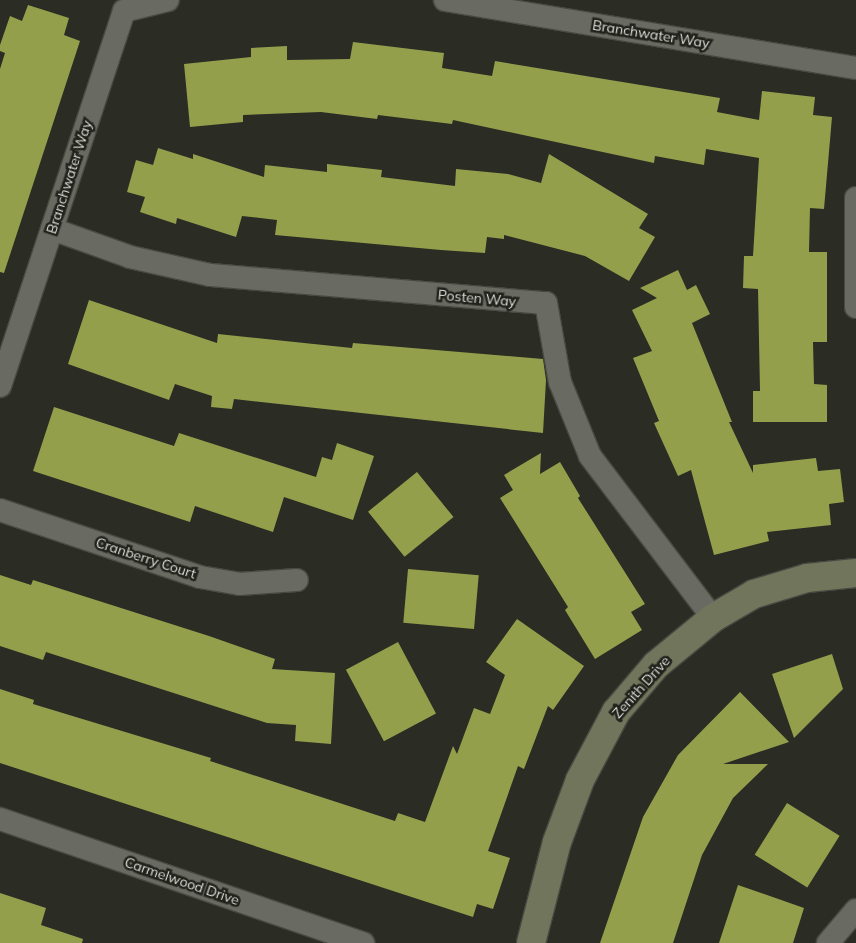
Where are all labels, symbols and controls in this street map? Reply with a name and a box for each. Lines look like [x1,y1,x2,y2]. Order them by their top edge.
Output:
street label: Branchwater Way [591,16,711,52]
street label: Branchwater Way [43,118,95,236]
street label: Posten Way [437,286,517,310]
street label: Cranberry Court [94,534,198,582]
street label: Zenith Drive [609,652,673,722]
street label: Carmelwood Drive [123,854,241,908]

